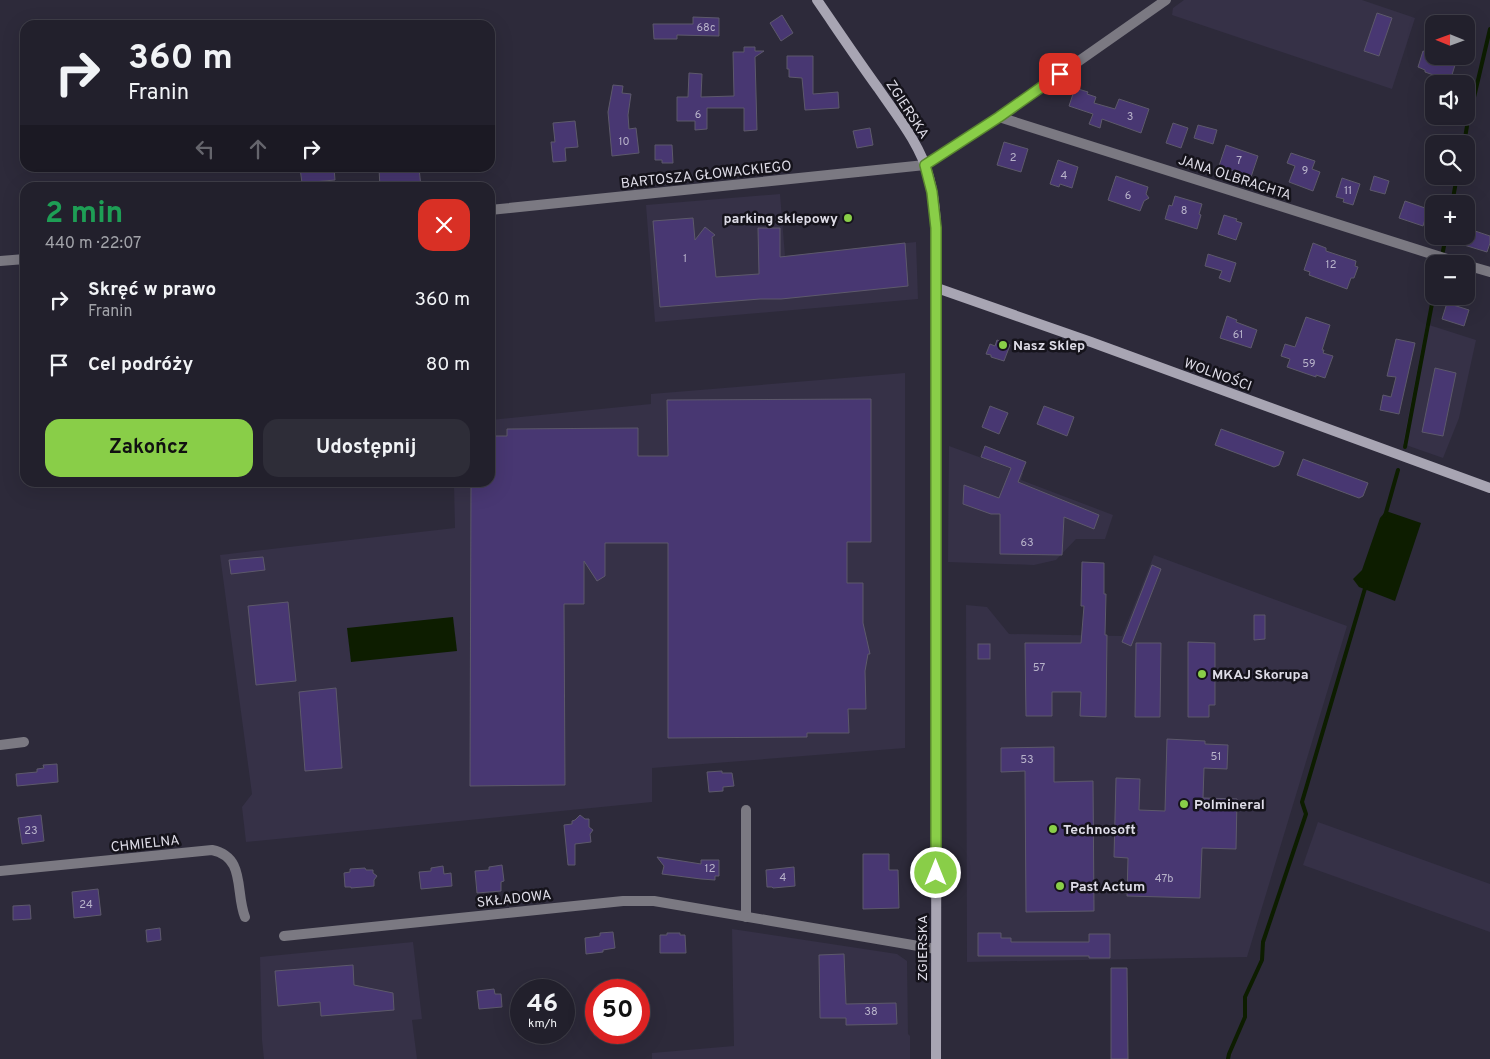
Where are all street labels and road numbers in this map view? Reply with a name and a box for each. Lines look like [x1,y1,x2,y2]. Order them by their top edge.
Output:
street label: ZGIERSKA [881,77,932,142]
street label: JANA OLBRACHTA [1176,152,1293,205]
street label: BARTOSZA GŁOWACKIEGO [620,158,792,193]
street label: WOLNOŚCI [1181,354,1254,396]
street label: CHMIELNA [110,832,180,857]
street label: SKŁADOWA [476,887,552,912]
street label: ZGIERSKA [915,915,932,981]

